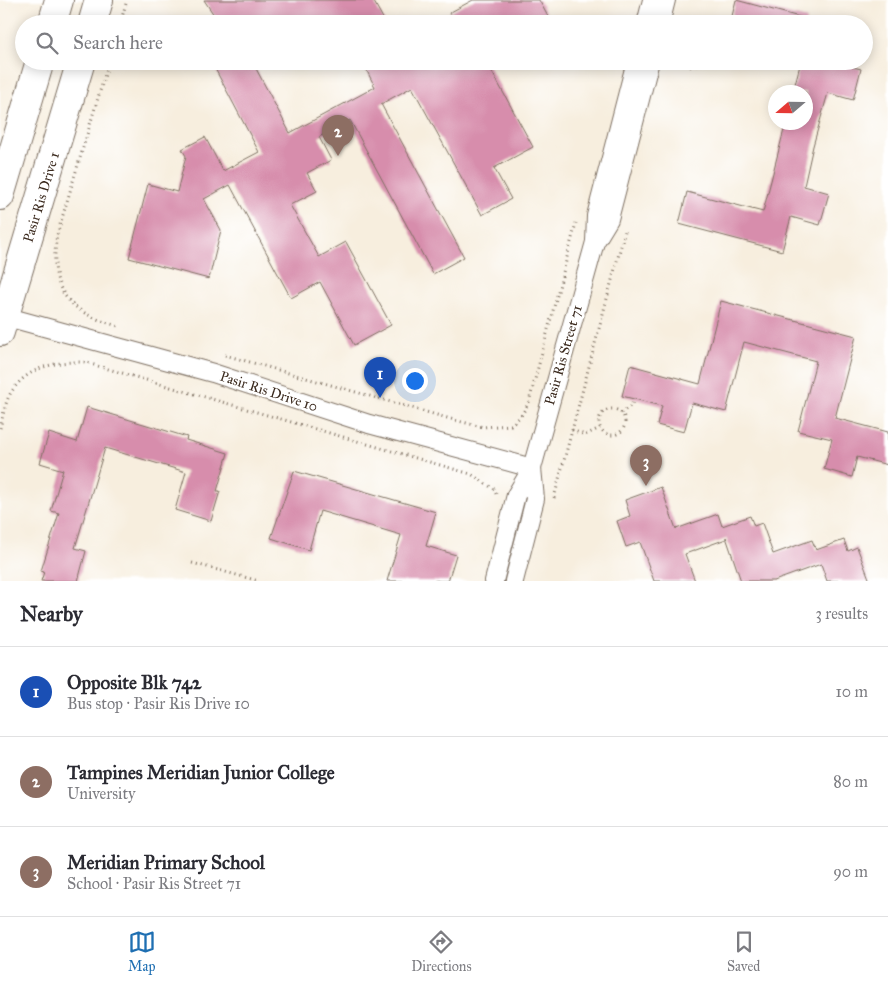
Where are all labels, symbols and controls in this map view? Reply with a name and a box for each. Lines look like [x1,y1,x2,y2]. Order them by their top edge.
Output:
search box [15,15,873,70]
icon: search [33,29,61,57]
text: Search here [73,31,163,54]
north arrow [768,85,813,130]
pin: 2 [322,115,354,156]
street label: Pasir Ris Drive 1 [20,149,63,244]
street label: Pasir Ris Street 71 [541,303,586,407]
pin: 1 [364,357,396,398]
street label: Pasir Ris Drive 10 [218,368,320,415]
your location [402,368,428,394]
pin: 3 [630,445,662,486]
text: Nearby [20,601,83,627]
text: 3 results [815,604,868,623]
text: Opposite Blk 742 [67,671,201,694]
text: 1 [33,682,39,701]
text: 10 m [836,682,868,701]
text: Bus stop · Pasir Ris Drive 10 [67,694,250,713]
text: Tampines Meridian Junior College [67,761,335,784]
text: 2 [32,772,40,791]
text: 80 m [833,772,868,791]
text: University [67,784,136,803]
text: Meridian Primary School [67,851,265,874]
text: 3 [33,862,39,881]
text: 90 m [833,862,868,881]
text: School · Pasir Ris Street 71 [67,874,241,893]
tab: Map [128,928,156,975]
tab: Directions [411,928,472,975]
tab: Saved [727,928,760,975]

